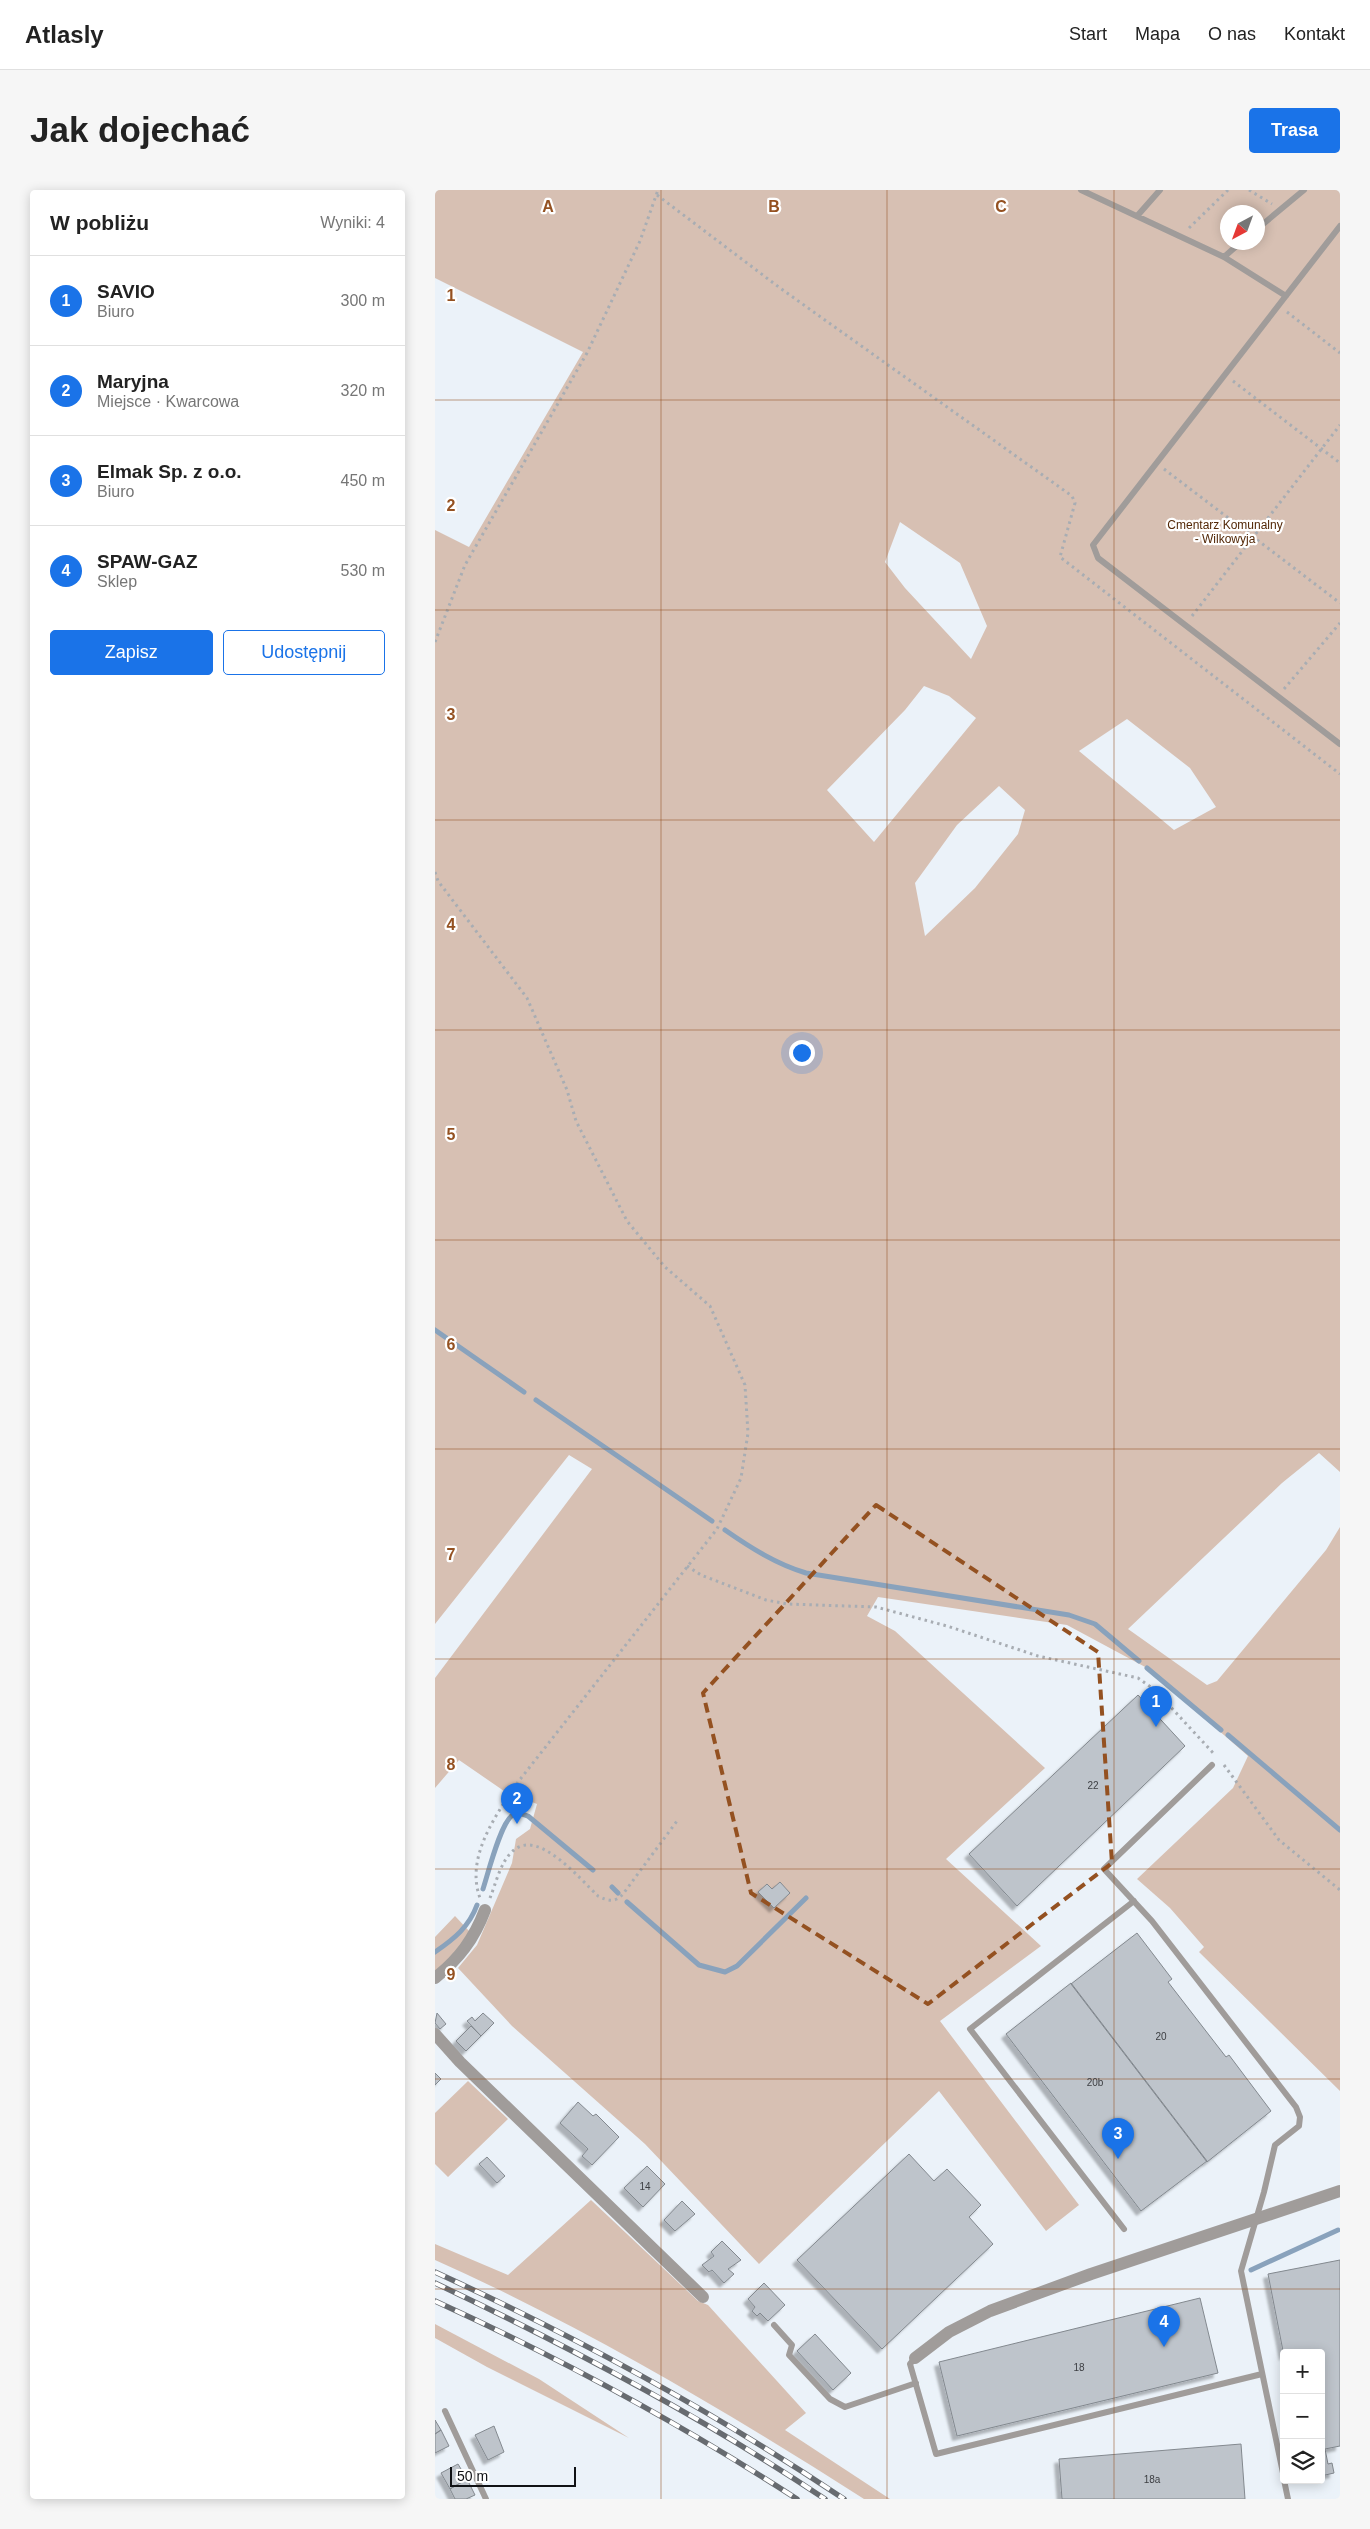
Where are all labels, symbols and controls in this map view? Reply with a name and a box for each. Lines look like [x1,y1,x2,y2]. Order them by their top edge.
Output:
text: Atlasly [25,21,104,48]
text: Start [1069,24,1107,44]
text: Mapa [1135,24,1180,44]
text: O nas [1208,24,1256,44]
text: Kontakt [1284,24,1345,44]
button: Trasa [1249,108,1340,153]
text: Jak dojechać [30,110,250,149]
text: A [542,198,554,215]
text: B [768,198,780,215]
text: C [995,198,1007,215]
north arrow [1220,205,1265,250]
text: W pobliżu [50,211,149,234]
text: Wyniki: 4 [320,214,385,231]
text: SAVIO [97,281,155,302]
text: 1 [447,287,456,304]
text: 1 [62,292,70,309]
text: 300 m [341,292,385,309]
text: Biuro [97,303,134,320]
text: Maryjna [97,371,169,392]
text: 2 [62,382,70,399]
text: 320 m [341,382,385,399]
text: Miejsce · Kwarcowa [97,393,239,410]
text: Elmak Sp. z o.o. [97,461,242,482]
text: 3 [62,472,70,489]
text: 450 m [341,472,385,489]
text: Biuro [97,483,134,500]
text: 2 [447,497,456,514]
park label: Cmentarz Komunalny - Wilkowyja [1167,518,1283,546]
text: SPAW-GAZ [97,551,198,572]
text: 4 [62,562,70,579]
text: 530 m [341,562,385,579]
text: Sklep [97,573,137,590]
button: Zapisz [50,630,213,675]
button: Udostępnij [223,630,385,675]
text: 3 [447,706,456,723]
text: 4 [447,916,456,933]
your location [789,1040,815,1066]
text: 5 [447,1126,456,1143]
text: 6 [447,1336,456,1353]
text: 7 [447,1546,456,1563]
pin: 1 [1140,1686,1172,1727]
text: 8 [447,1756,456,1773]
house number: 22 [1087,1780,1099,1791]
pin: 2 [501,1783,533,1824]
text: 9 [447,1966,456,1983]
house number: 20 [1155,2031,1167,2042]
house number: 20b [1087,2077,1104,2088]
pin: 3 [1102,2118,1134,2159]
house number: 14 [639,2181,651,2192]
pin: 4 [1148,2306,1180,2347]
map controls [1280,2349,1325,2484]
button: + [1280,2349,1325,2394]
house number: 18 [1073,2362,1085,2373]
button: − [1280,2394,1325,2439]
button: layers [1280,2439,1325,2484]
scale bar [450,2464,576,2487]
text: 50 m [457,2468,488,2484]
house number: 18a [1144,2474,1161,2485]

